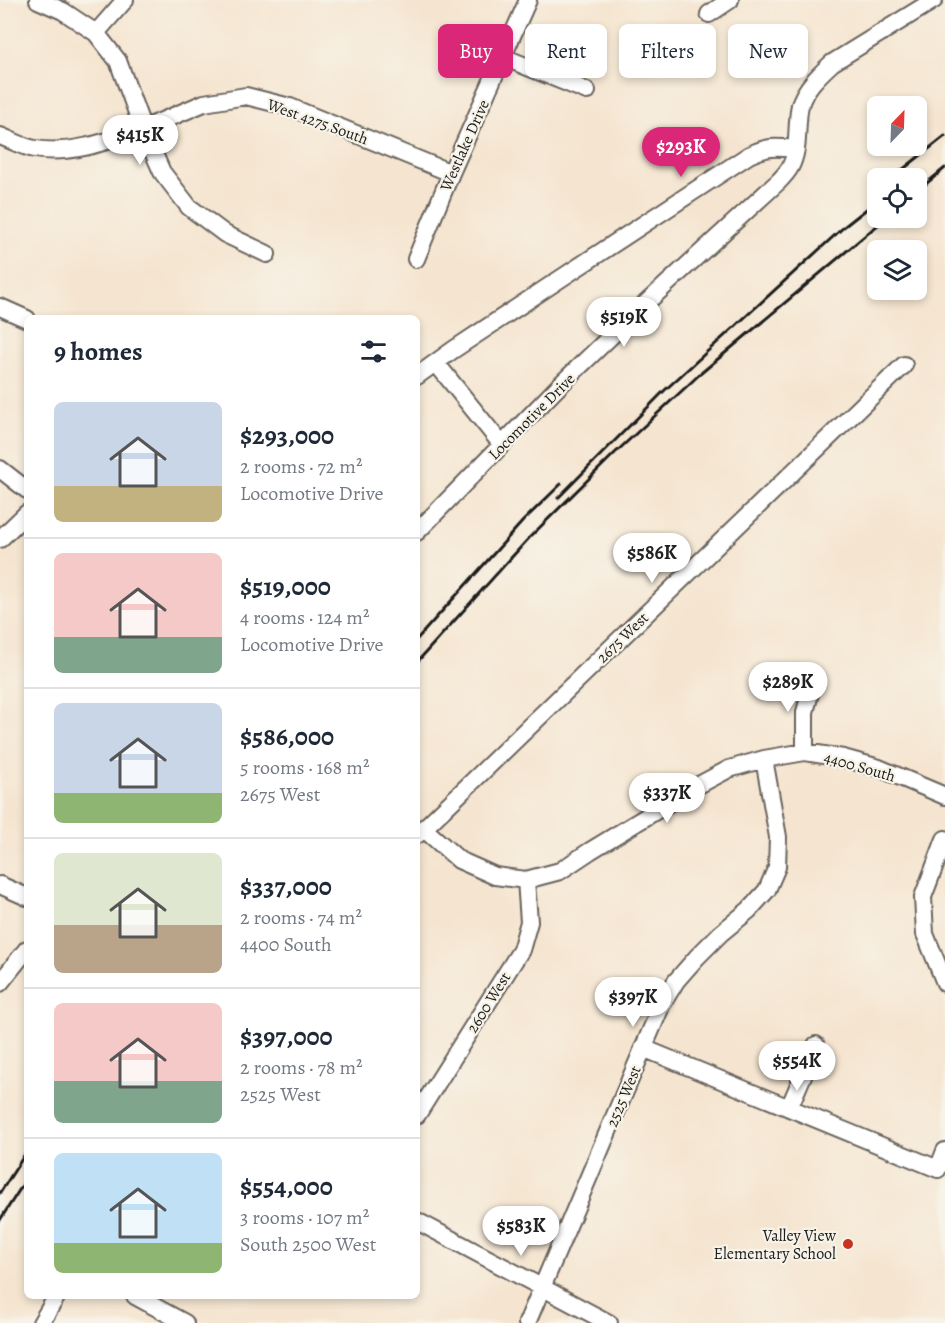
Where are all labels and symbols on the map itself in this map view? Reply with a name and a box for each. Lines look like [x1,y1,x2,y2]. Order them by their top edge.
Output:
street label: West 4275 South [263,93,372,151]
street label: Westlake Drive [435,96,495,195]
north arrow [867,96,927,156]
pin: $415K [98,115,182,166]
pin: $293K [639,127,723,178]
pin: $519K [582,297,666,348]
street label: Locomotive Drive [483,368,580,465]
pin: $586K [610,533,694,584]
street label: 2675 West [592,607,653,668]
pin: $289K [746,662,830,713]
street label: 4400 South [821,746,898,788]
pin: $337K [625,773,709,824]
street label: 2600 West [462,968,516,1037]
pin: $397K [591,977,675,1028]
pin: $554K [755,1041,839,1092]
street label: 2525 West [601,1062,647,1130]
pin: $583K [479,1206,563,1257]
place label: Valley View Elementary School [713,1225,837,1265]
marker: Valley View Elementary School [841,1237,855,1251]

